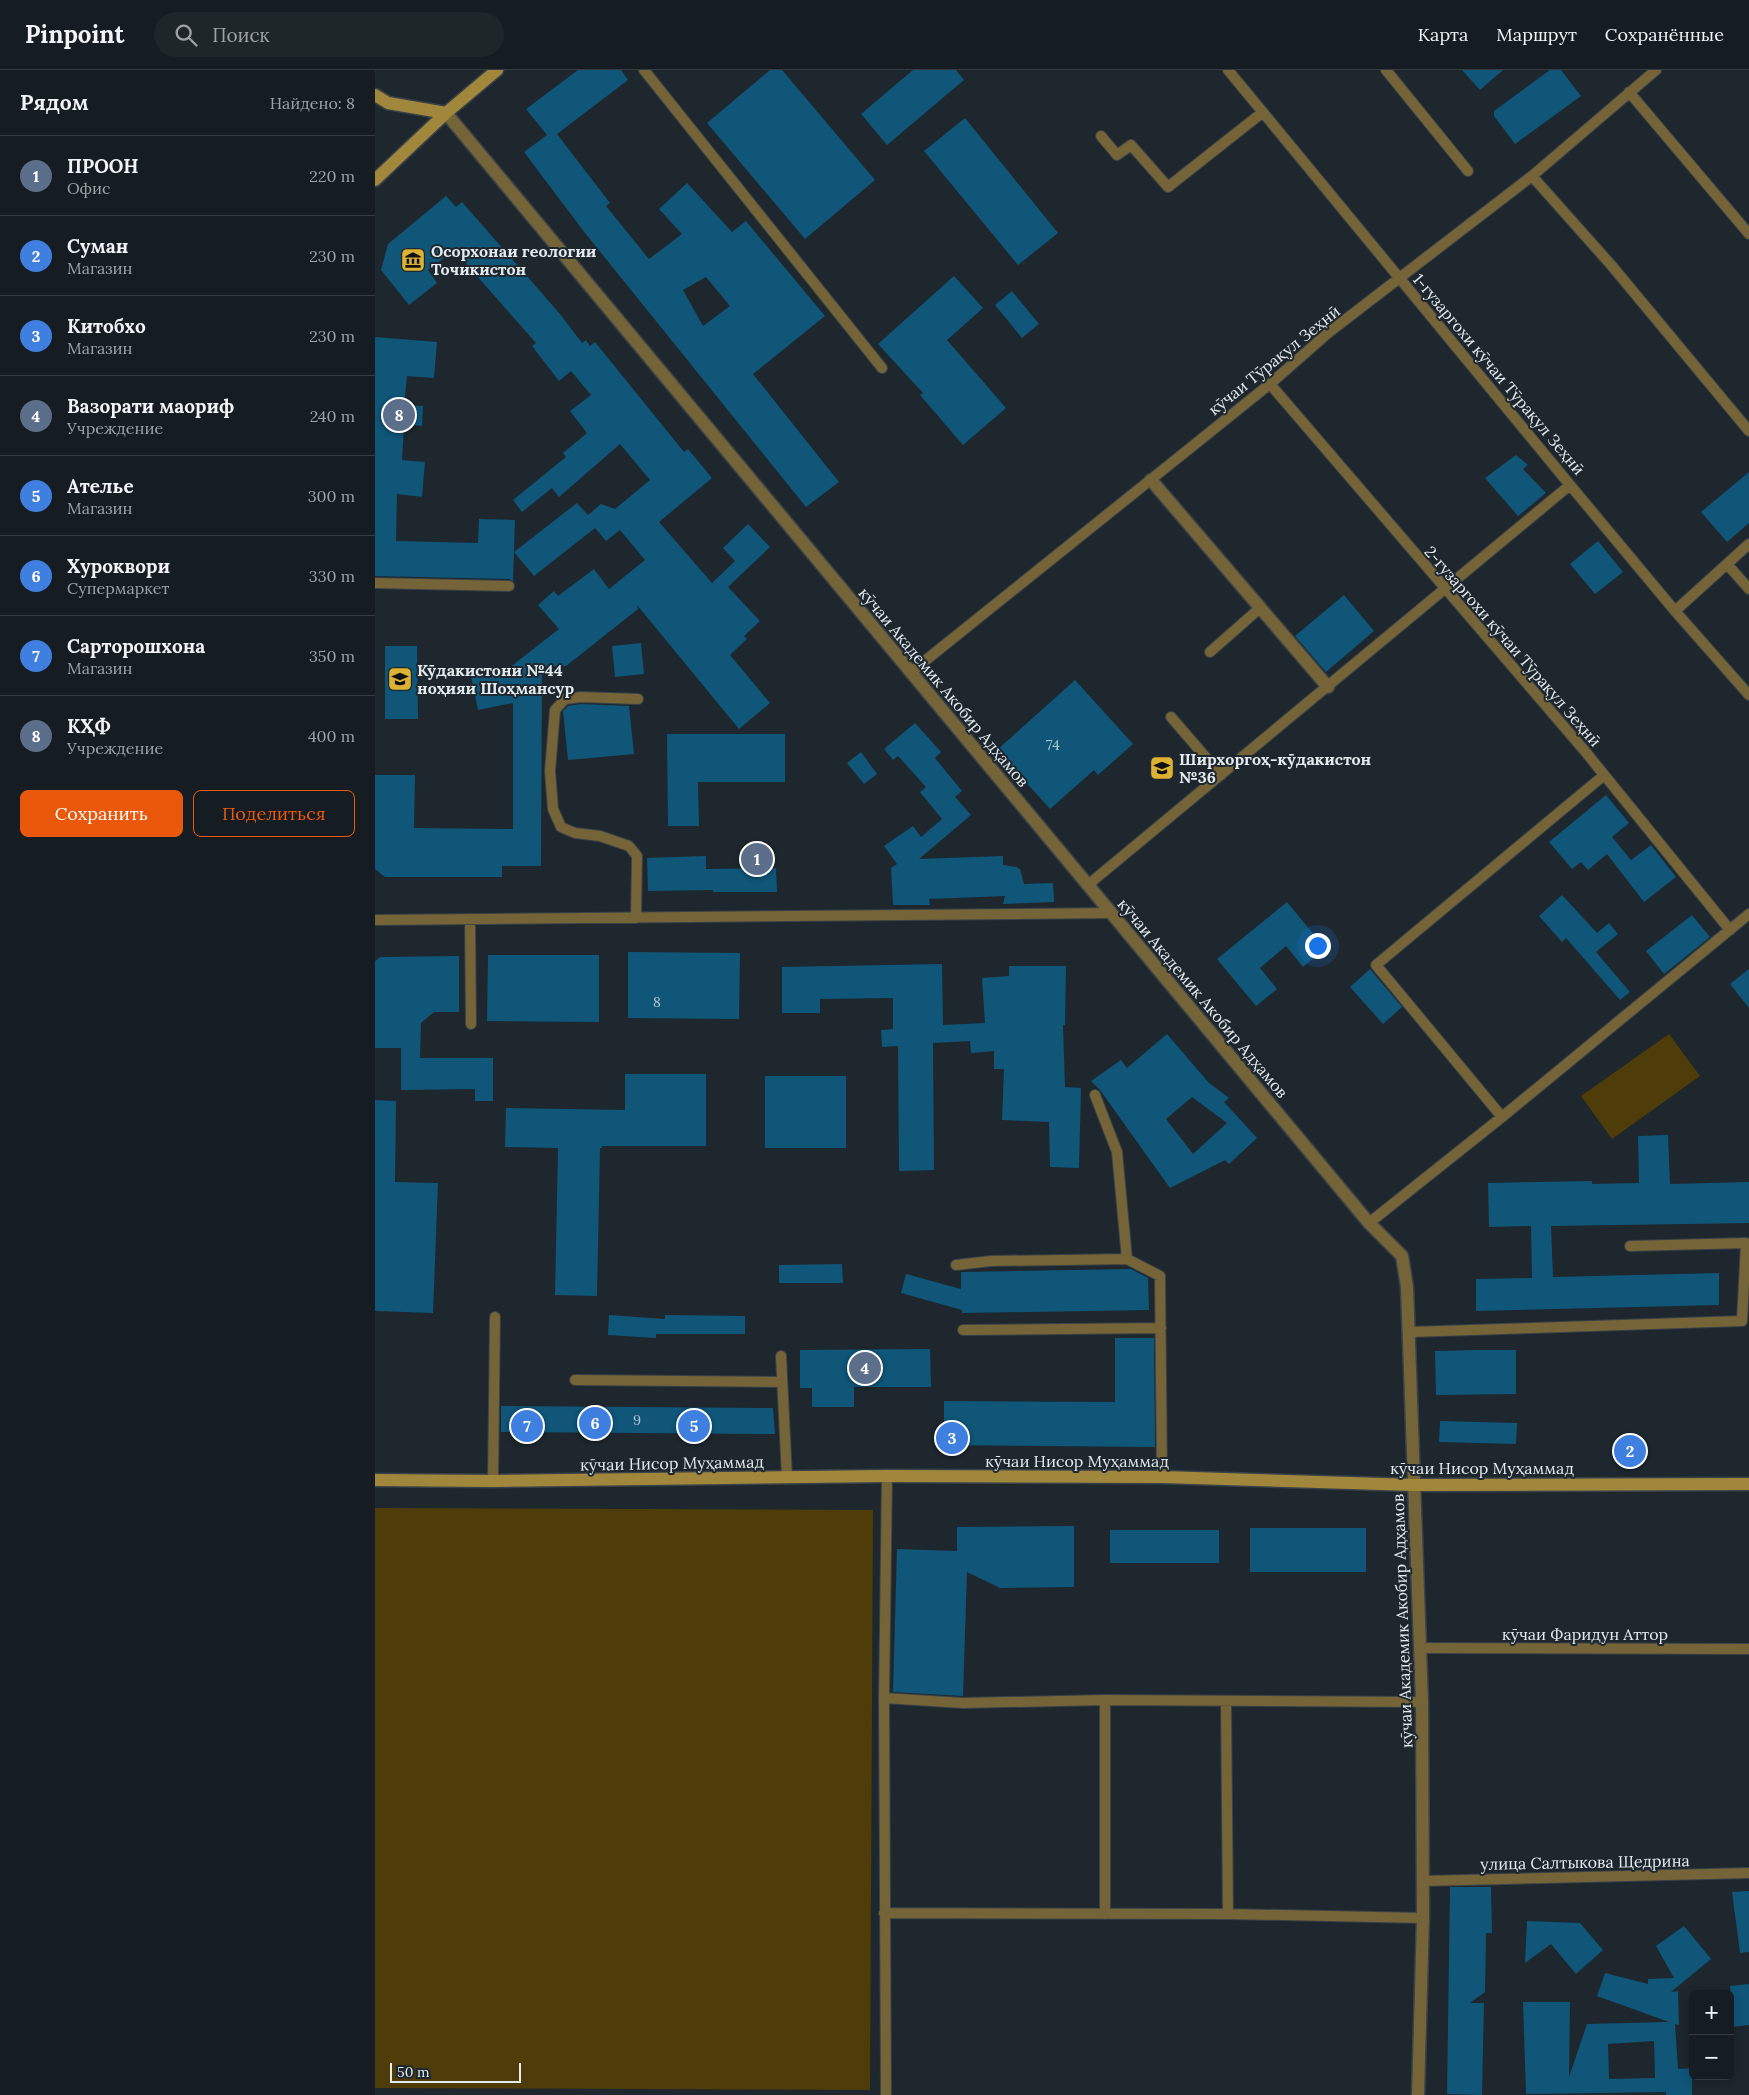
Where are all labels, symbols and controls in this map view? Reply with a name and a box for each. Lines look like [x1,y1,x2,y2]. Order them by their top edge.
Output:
search box [154,12,504,57]
text: Pinpoint [25,19,124,50]
icon: search [172,21,200,49]
text: Поиск [212,23,270,47]
text: Карта [1418,23,1468,46]
text: Маршрут [1496,23,1577,46]
text: Сохранённые [1605,23,1724,46]
text: Рядом [20,89,89,116]
text: Найдено: 8 [270,93,355,113]
text: ПРООН [67,154,139,178]
text: 1 [33,166,39,186]
text: 220 m [309,166,355,186]
text: Офис [67,178,111,198]
text: Суман [67,234,128,258]
place label: Осорхонаи геологии Точикистон [431,241,597,279]
text: 2 [32,246,40,266]
text: 230 m [309,246,355,266]
museum icon: Осорхонаи геологии Точикистон [400,247,426,273]
text: Магазин [67,258,133,278]
street label: 1-гузаргохи кӯчаи Тӯрақул Зеҳнӣ [1409,269,1589,479]
street label: кӯчаи Тӯрақул Зеҳнӣ [1204,301,1344,419]
text: Китобхо [67,314,146,338]
text: 3 [32,326,40,346]
text: 230 m [309,326,355,346]
text: Магазин [67,338,133,358]
text: Вазорати маориф [67,394,234,418]
pin: 8 [383,396,415,434]
text: 4 [32,406,40,426]
text: 240 m [310,406,355,426]
text: Учреждение [67,418,163,438]
text: Ателье [67,474,134,498]
text: 5 [32,486,40,506]
text: 300 m [308,486,355,506]
text: Магазин [67,498,133,518]
street label: 2-гузаргохи кӯчаи Тӯрақул Зеҳнӣ [1420,542,1606,750]
text: Хуроквори [67,554,170,578]
text: 6 [31,566,41,586]
text: 330 m [309,566,355,586]
text: Супермаркет [67,578,169,598]
street label: кӯчаи Академик Акобир Адҳамов [855,583,1033,791]
text: Сарторошхона [67,634,205,658]
text: 7 [32,646,40,666]
text: 350 m [309,646,355,666]
text: Магазин [67,658,133,678]
place label: Кӯдакистони №44 ноҳияи Шоҳмансур [417,660,574,698]
school or university icon: Кӯдакистони №44 ноҳияи Шоҳмансур [387,666,413,692]
text: КҲФ [67,714,111,738]
text: 8 [31,726,41,746]
text: 400 m [308,726,355,746]
house number: 74 [1046,736,1060,754]
text: Учреждение [67,738,163,758]
place label: Ширхоргоҳ-кӯдакистон №36 [1179,749,1371,787]
school or university icon: Ширхоргоҳ-кӯдакистон №36 [1149,755,1175,781]
button: Сохранить [20,790,183,837]
button: Поделиться [193,790,355,837]
pin: 1 [741,840,773,878]
street label: кӯчаи Академик Акобир Адҳамов [1114,894,1292,1102]
your location [1305,933,1331,959]
house number: 8 [653,993,661,1011]
pin: 4 [849,1349,881,1387]
pin: 6 [579,1404,611,1442]
pin: 7 [511,1407,543,1445]
pin: 5 [678,1407,710,1445]
house number: 9 [633,1411,641,1429]
pin: 3 [936,1419,968,1457]
pin: 2 [1614,1432,1646,1470]
street label: кӯчаи Нисор Муҳаммад [580,1451,765,1475]
street label: кӯчаи Нисор Муҳаммад [985,1451,1169,1471]
street label: кӯчаи Нисор Муҳаммад [1390,1458,1574,1478]
street label: кӯчаи Академик Акобир Адҳамов [1388,1494,1416,1748]
street label: кӯчаи Фаридун Аттор [1502,1624,1668,1644]
street label: улица Салтыкова Щедрина [1480,1850,1690,1874]
map controls [1689,1990,1734,2080]
button: + [1689,1990,1734,2035]
button: − [1689,2035,1734,2080]
scale bar [390,2060,521,2083]
text: 50 m [397,2063,430,2081]

